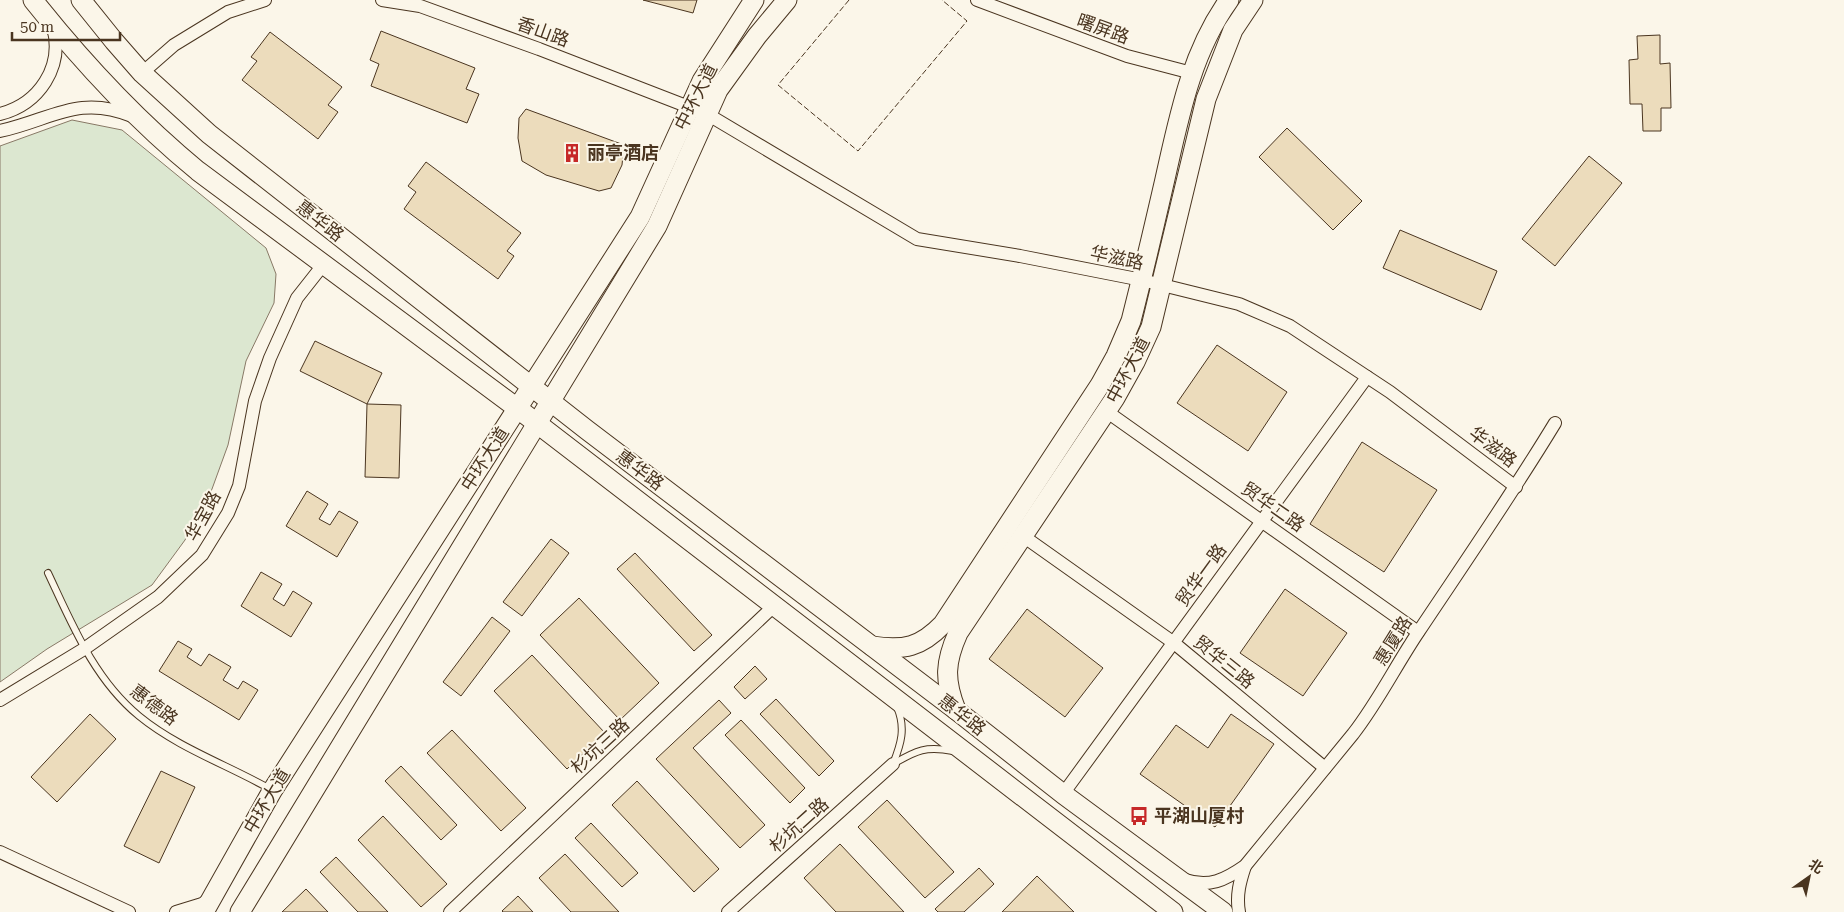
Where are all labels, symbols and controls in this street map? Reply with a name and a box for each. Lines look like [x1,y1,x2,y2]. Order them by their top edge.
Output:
street label: 曙屏路 [1074,9,1132,48]
scale bar [12,10,120,42]
street label: 香山路 [514,12,572,51]
text: 50 m [20,18,55,36]
street label: 中环大道 [670,60,721,134]
building icon: 丽亭酒店 [561,142,583,164]
place label: 丽亭酒店 [587,142,659,163]
street label: 惠华路 [293,196,348,246]
street label: 华滋路 [1089,242,1146,273]
street label: 中环大道 [1101,333,1154,406]
street label: 华滋路 [1465,422,1521,471]
street label: 中环大道 [456,423,513,495]
street label: 惠华路 [612,445,668,494]
street label: 贸华二路 [1238,477,1309,536]
street label: 华宝路 [180,487,225,544]
street label: 贸华一路 [1171,539,1230,610]
street label: 惠厦路 [1369,612,1416,669]
street label: 贸华三路 [1190,631,1259,692]
street label: 惠德路 [126,680,182,729]
street label: 惠华路 [935,690,990,740]
street label: 杉坑三路 [566,713,633,778]
street label: 中环大道 [239,764,294,837]
street label: 杉坑二路 [765,793,832,857]
bus stop icon: 平湖山厦村 [1128,805,1150,827]
place label: 平湖山厦村 [1154,805,1244,826]
north arrow [1784,852,1834,902]
text: 北 [1806,856,1826,877]

